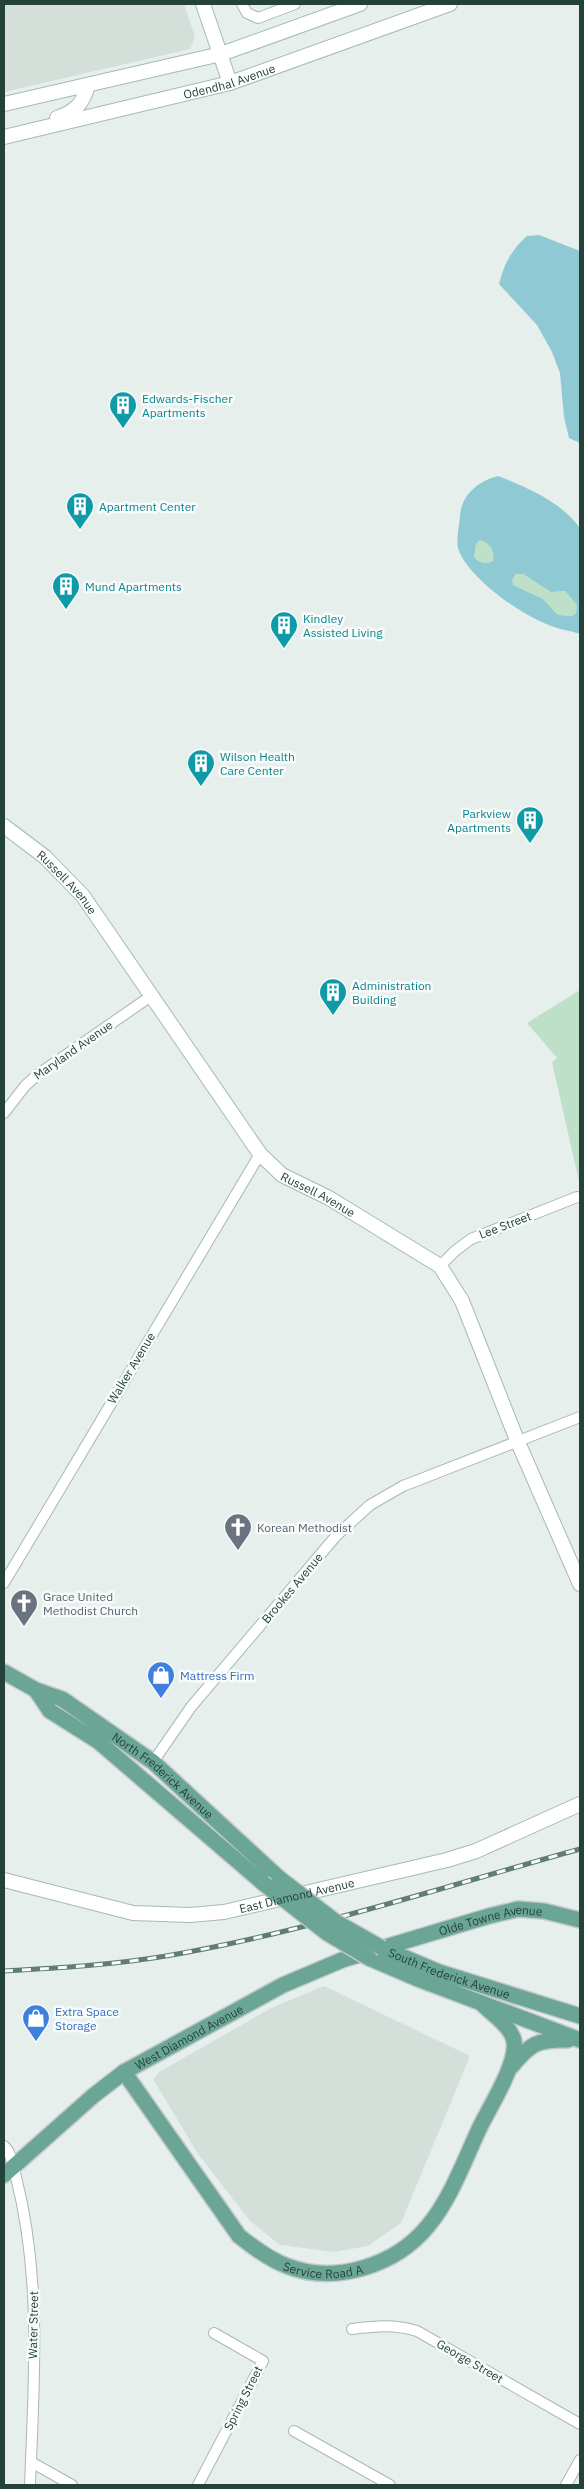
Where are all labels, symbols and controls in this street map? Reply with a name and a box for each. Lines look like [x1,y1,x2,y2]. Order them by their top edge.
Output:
street label: Odendhal Avenue [182,60,277,101]
building icon: Edwards-Fischer Apartments [108,390,138,429]
place label: Edwards-Fischer Apartments [142,391,233,420]
building icon: Apartment Center [65,491,95,530]
place label: Apartment Center [99,499,196,514]
building icon: Mund Apartments [51,571,81,610]
place label: Mund Apartments [85,579,182,594]
building icon: Kindley Assisted Living [269,610,299,649]
place label: Kindley Assisted Living [303,611,383,640]
building icon: Wilson Health Care Center [186,748,216,787]
place label: Wilson Health Care Center [220,749,295,778]
building icon: Parkview Apartments [515,805,545,844]
place label: Parkview Apartments [447,806,511,835]
street label: Russell Avenue [34,846,101,917]
building icon: Administration Building [318,977,348,1016]
place label: Administration Building [352,978,431,1007]
street label: Maryland Avenue [31,1017,116,1083]
street label: Russell Avenue [278,1168,359,1220]
street label: Lee Street [477,1208,533,1242]
street label: Walker Avenue [104,1329,158,1406]
church icon: Korean Methodist [223,1512,253,1551]
place label: Korean Methodist [257,1520,352,1535]
street label: Brookes Avenue [258,1550,326,1626]
church icon: Grace United Methodist Church [9,1588,39,1627]
place label: Grace United Methodist Church [43,1589,138,1618]
shop icon: Mattress Firm [146,1660,176,1699]
place label: Mattress Firm [180,1668,254,1683]
street label: North Frederick Avenue [110,1729,217,1822]
street label: East Diamond Avenue [238,1874,356,1916]
street label: Olde Towne Avenue [437,1901,543,1938]
street label: South Frederick Avenue [386,1944,512,2001]
street label: West Diamond Avenue [132,2001,246,2072]
shop icon: Extra Space Storage [21,2003,51,2042]
place label: Extra Space Storage [55,2004,119,2033]
street label: Service Road A [281,2258,365,2281]
street label: Water Street [25,2291,41,2359]
street label: George Street [434,2336,506,2386]
street label: Spring Street [220,2363,266,2433]

